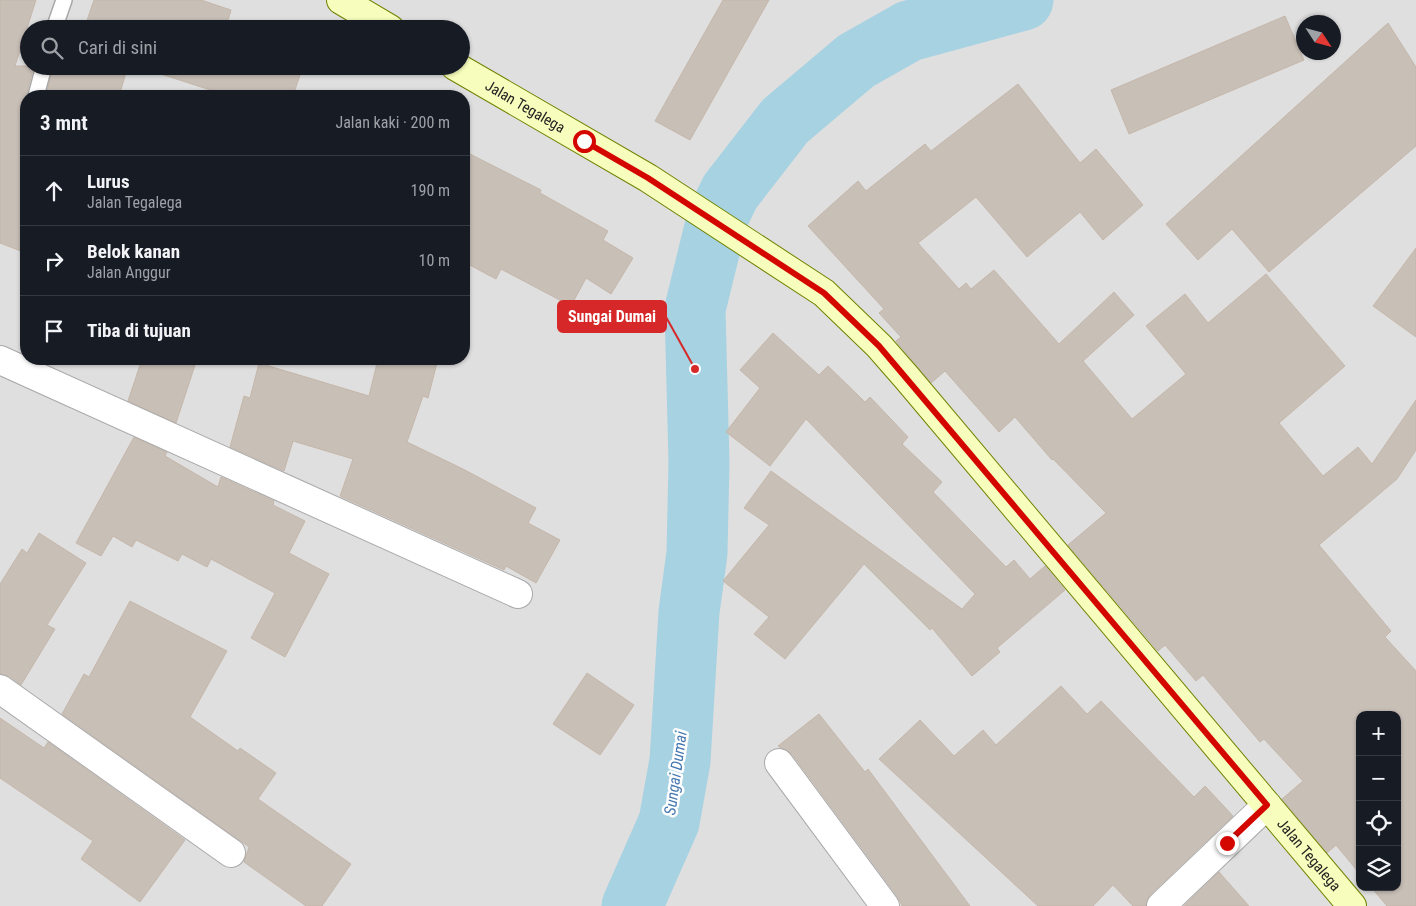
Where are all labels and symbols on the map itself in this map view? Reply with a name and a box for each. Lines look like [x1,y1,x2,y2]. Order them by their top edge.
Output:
north arrow [1296,15,1341,60]
street label: Jalan Tegalega [482,76,568,137]
route start [573,130,596,153]
callout: Sungai Dumai [558,301,666,332]
text: Sungai Dumai [568,307,656,326]
water label: Sungai Dumai [660,730,691,816]
street label: Jalan Tegalega [1273,815,1345,895]
route end [1216,832,1239,855]

